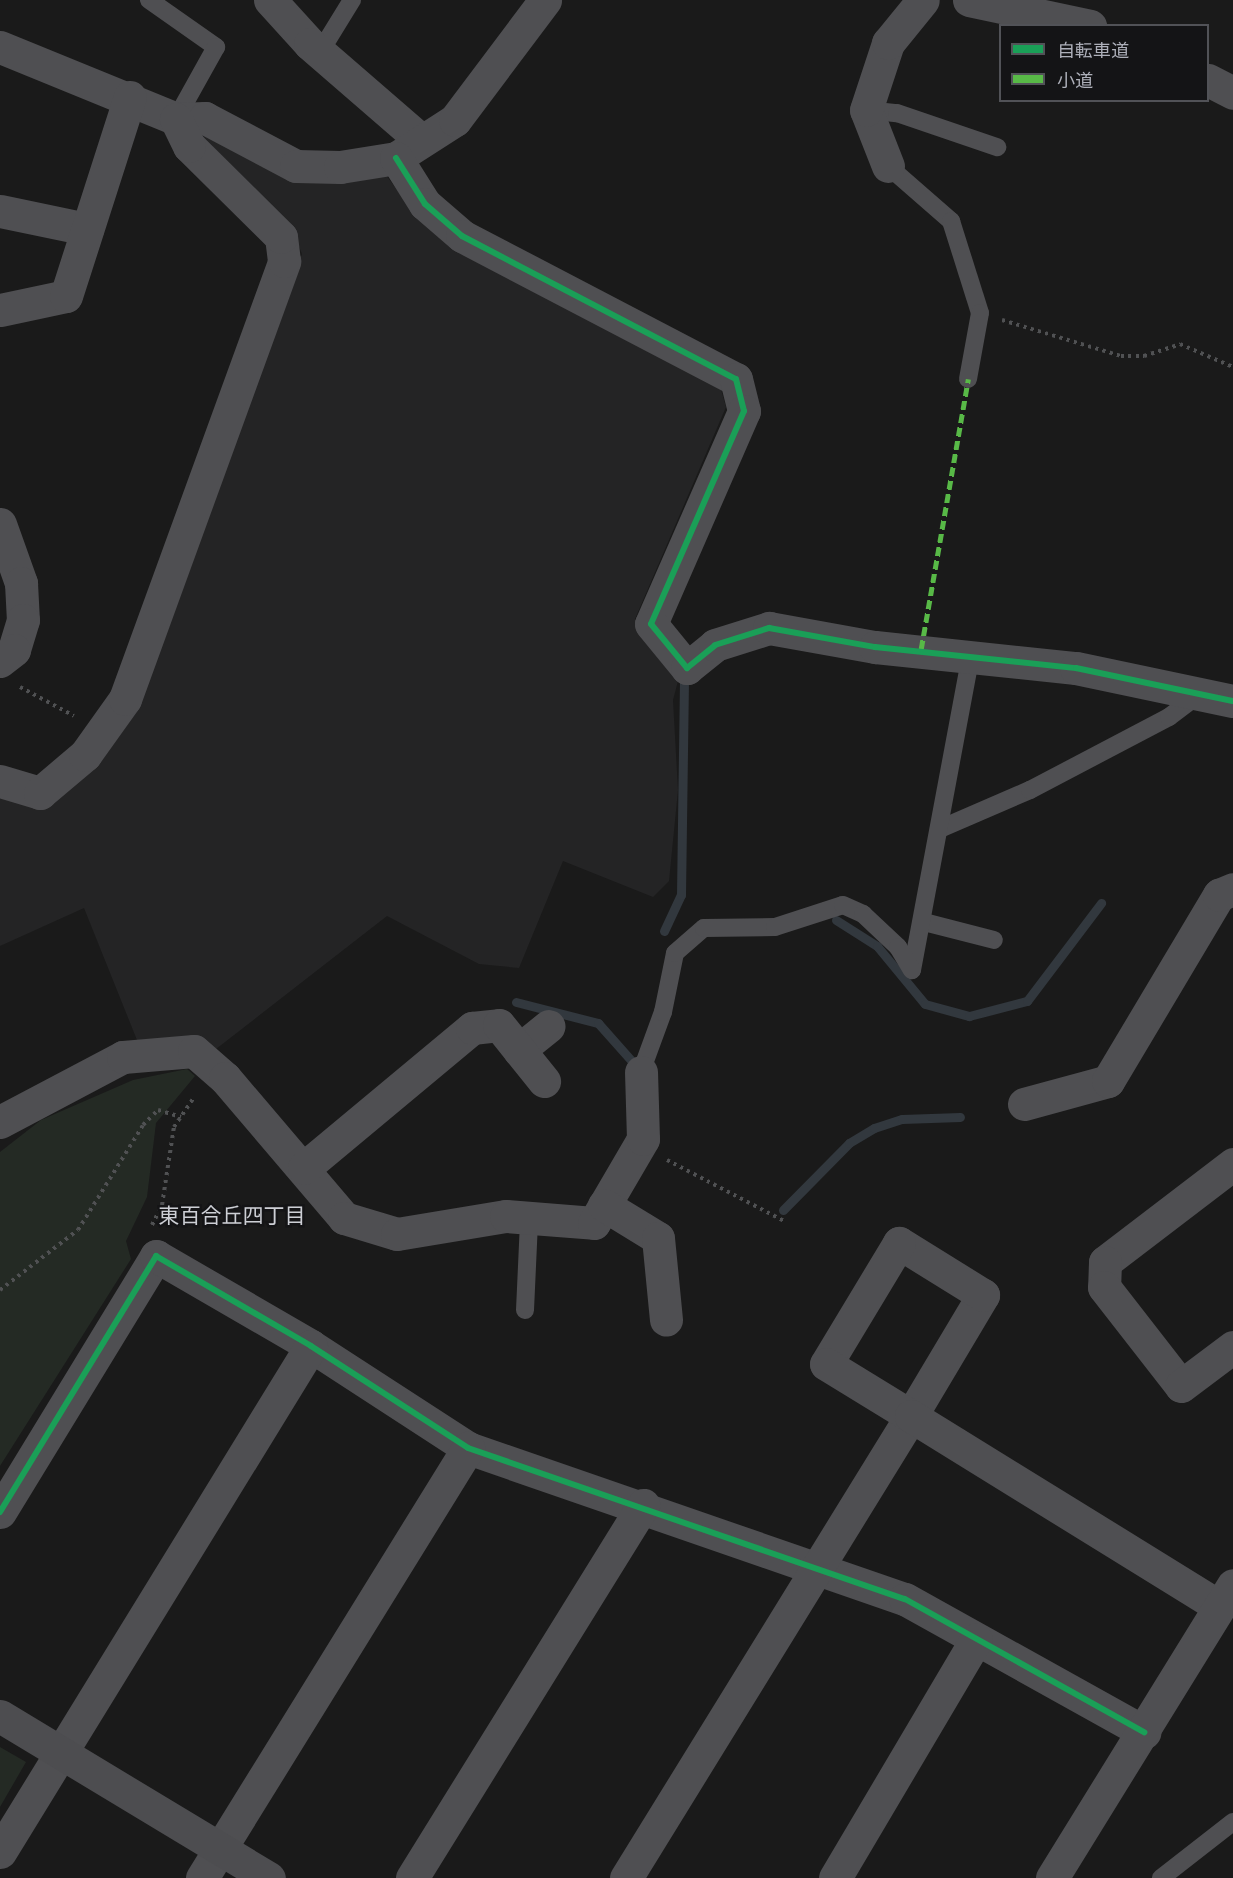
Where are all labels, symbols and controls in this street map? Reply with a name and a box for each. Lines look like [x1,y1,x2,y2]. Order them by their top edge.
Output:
legend [999,24,1209,102]
text: 自転車道 [1057,40,1129,62]
text: 小道 [1057,70,1093,92]
district label: 東百合丘四丁目 [159,1203,305,1229]

